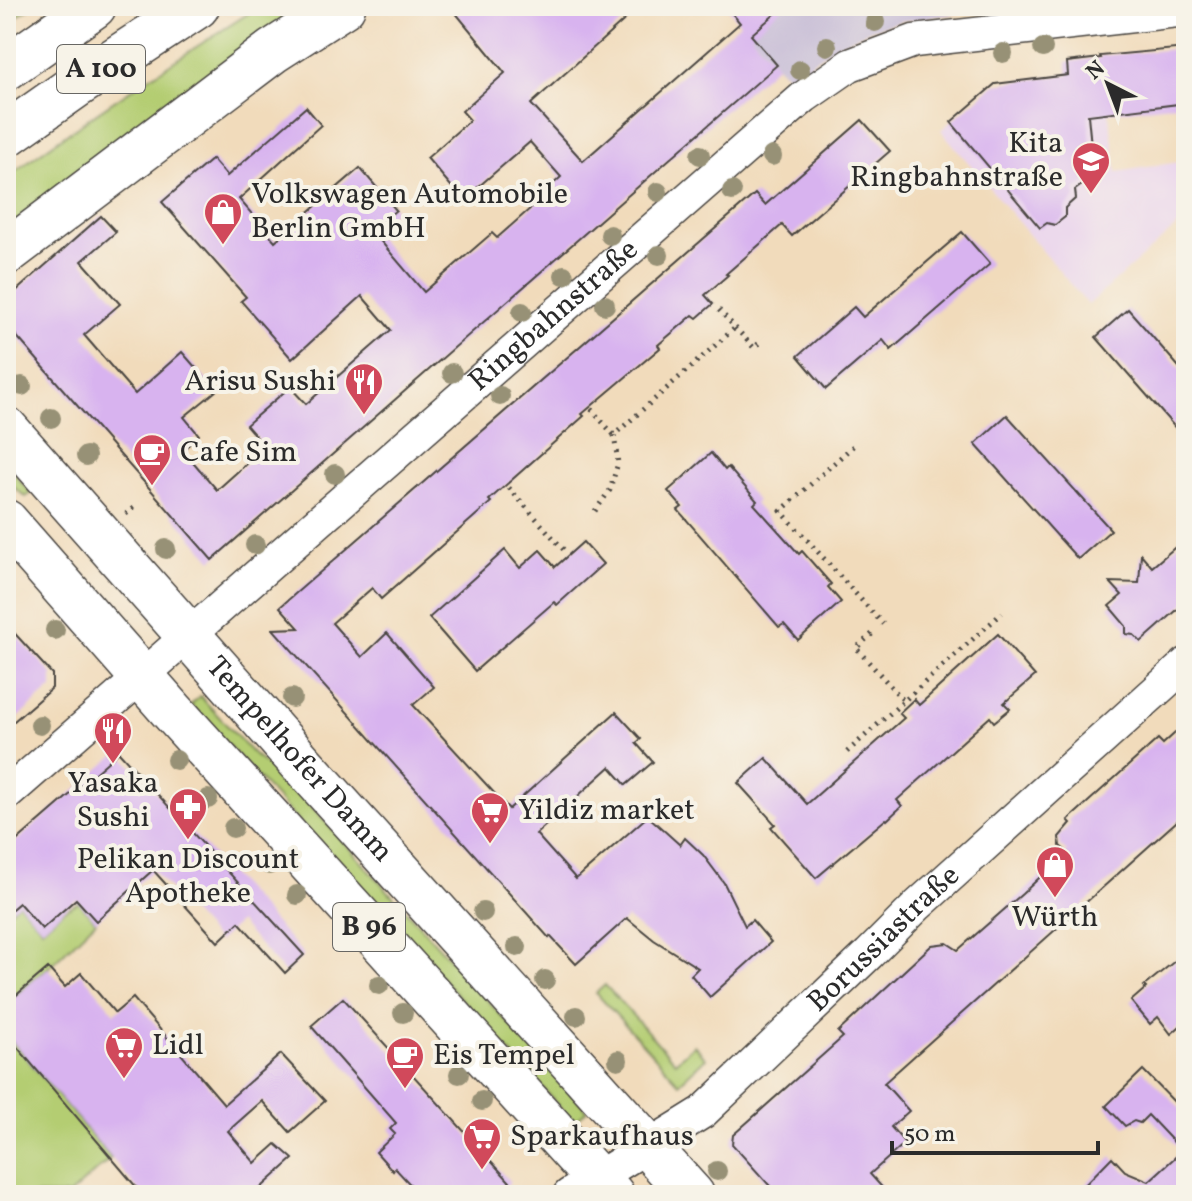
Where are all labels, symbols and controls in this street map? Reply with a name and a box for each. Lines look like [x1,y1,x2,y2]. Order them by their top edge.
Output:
north arrow [1068,44,1148,124]
road number: A 100 [57,45,145,93]
text: N [1080,54,1113,88]
place label: Kita Ringbahnstraße [850,123,1063,199]
school or university icon: Kita Ringbahnstraße [1070,140,1112,195]
place label: Volkswagen Automobile Berlin GmbH [251,174,568,250]
shop icon: Volkswagen Automobile Berlin GmbH [202,191,244,246]
street label: Ringbahnstraße [460,230,648,402]
place label: Arisu Sushi [184,361,336,403]
restaurant icon: Arisu Sushi [343,361,385,416]
cafe icon: Cafe Sim [131,432,173,487]
place label: Cafe Sim [180,432,297,474]
street label: Tempelhofer Damm [196,648,403,872]
restaurant icon: Yasaka Sushi [92,710,134,765]
place label: Yasaka Sushi [68,763,158,839]
pharmacy icon: Pelikan Discount Apotheke [167,786,209,841]
supermarket icon: Yildiz market [469,790,511,845]
place label: Yildiz market [518,790,695,832]
place label: Pelikan Discount Apotheke [77,839,299,915]
shop icon: Würth [1034,844,1076,899]
street label: Borussiastraße [799,856,970,1022]
place label: Würth [1012,897,1098,939]
road number: B 96 [333,903,405,951]
supermarket icon: Lidl [103,1025,145,1080]
place label: Lidl [152,1025,204,1067]
cafe icon: Eis Tempel [384,1035,426,1090]
place label: Eis Tempel [433,1035,575,1077]
scale bar [892,1105,1098,1155]
supermarket icon: Sparkaufhaus [461,1116,503,1171]
place label: Sparkaufhaus [510,1116,694,1158]
text: 50 m [904,1118,956,1152]

